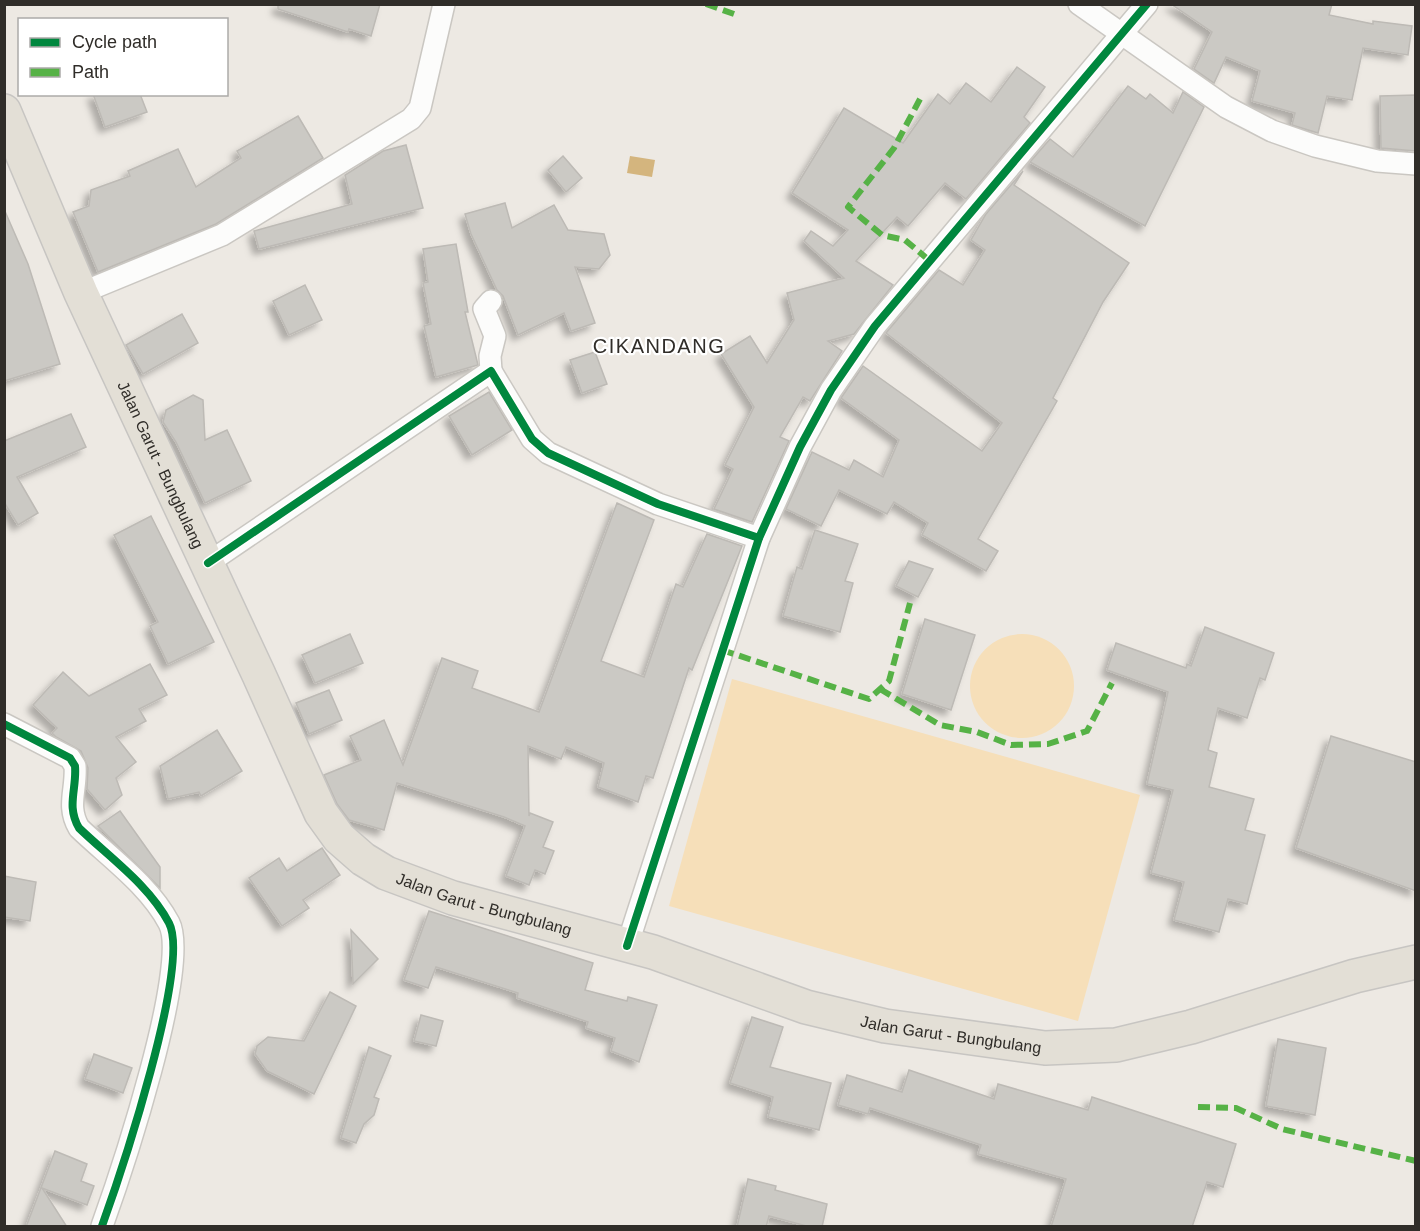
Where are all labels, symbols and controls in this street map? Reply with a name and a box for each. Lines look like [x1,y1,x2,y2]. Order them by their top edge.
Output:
legend [18,18,228,96]
text: Cycle path [72,32,157,52]
text: Path [72,62,109,82]
district label: CIKANDANG [593,335,725,357]
street label: Jalan Garut - Bungbulang [115,378,207,551]
street label: Jalan Garut - Bungbulang [394,869,574,938]
street label: Jalan Garut - Bungbulang [859,1012,1042,1056]

